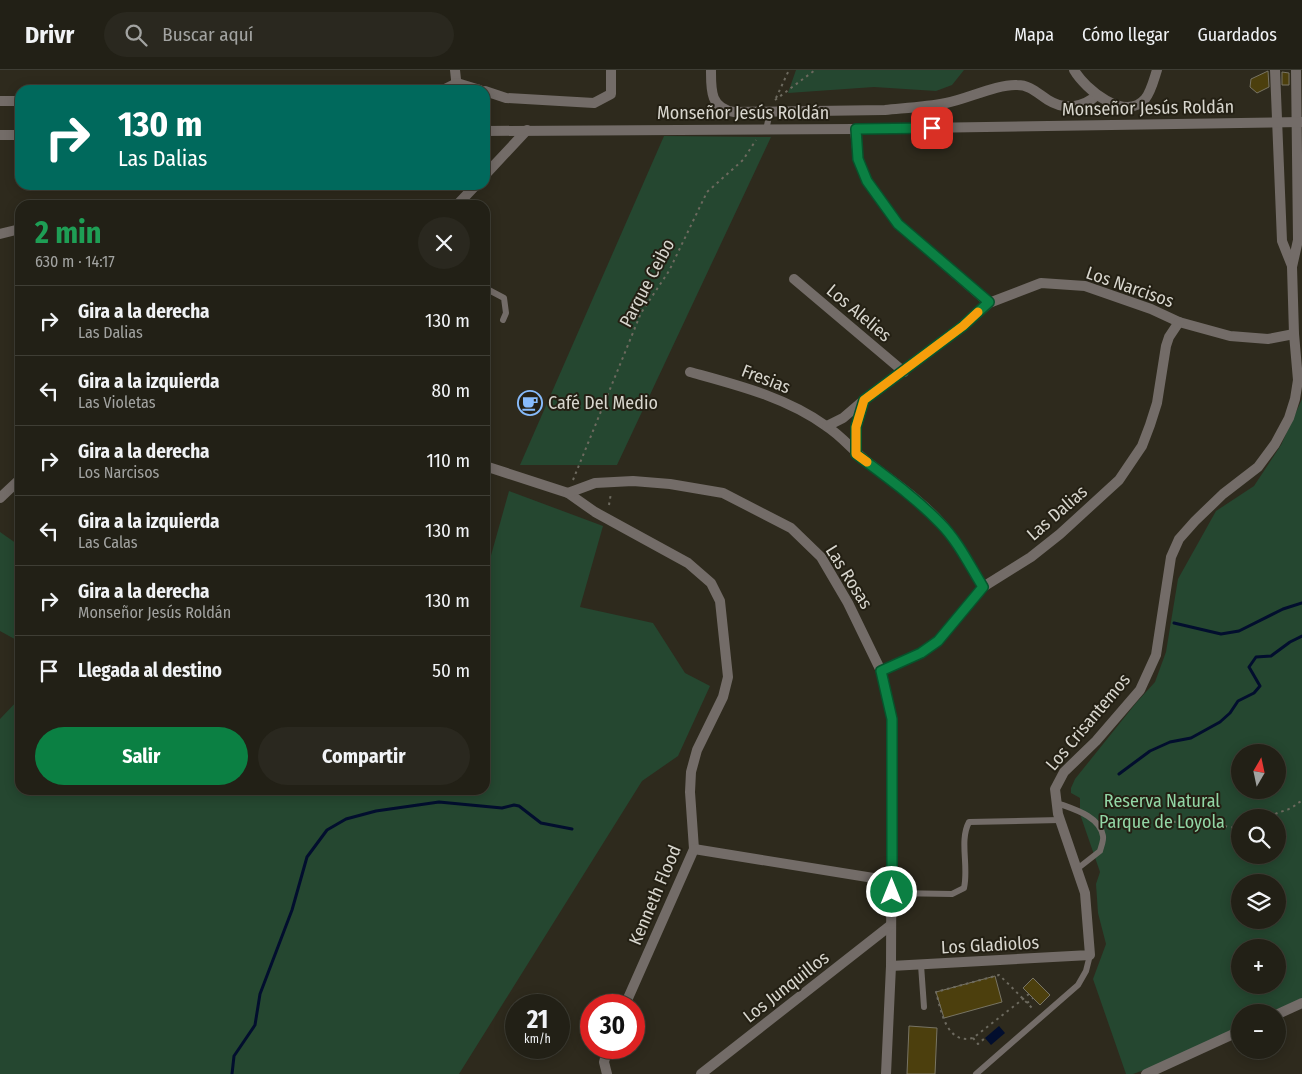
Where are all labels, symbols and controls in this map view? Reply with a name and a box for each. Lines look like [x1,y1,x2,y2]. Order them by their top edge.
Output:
search box [104,12,454,57]
text: Drivr [25,21,74,49]
icon: search [122,21,150,49]
text: Buscar aquí [162,23,253,46]
text: Mapa [1014,24,1054,46]
text: Cómo llegar [1082,24,1169,46]
text: Guardados [1197,24,1277,46]
street label: Monseñor Jesús Roldán [1062,95,1234,121]
street label: Monseñor Jesús Roldán [657,102,829,124]
text: 130 m [118,103,202,145]
icon: right [35,105,100,170]
pin [911,107,953,149]
icon: arrive [918,114,946,142]
text: Las Dalias [118,145,207,172]
text: 2 min [35,215,102,251]
button: close [418,217,470,269]
street label: Parque Ceibo [615,235,679,331]
text: 630 m · 14:17 [35,252,115,271]
street label: Los Narcisos [1083,262,1177,312]
street label: Los Alelies [822,280,896,347]
text: Gira a la derecha [78,300,210,323]
icon: right [35,307,63,335]
text: 130 m [425,309,470,332]
text: Las Dalias [78,323,143,342]
street label: Fresias [738,360,794,398]
text: Gira a la izquierda [78,370,220,393]
icon: left [35,377,63,405]
text: 80 m [432,379,470,402]
cafe icon: Café Del Medio [517,390,543,416]
place label: Café Del Medio [548,392,658,414]
text: Las Violetas [78,393,156,412]
text: Gira a la derecha [78,440,210,463]
icon: right [35,447,63,475]
text: 110 m [426,449,470,472]
text: Los Narcisos [78,463,159,482]
street label: Las Dalias [1022,481,1092,545]
text: Gira a la izquierda [78,510,220,533]
icon: left [35,517,63,545]
text: 130 m [425,519,470,542]
text: Las Calas [78,533,138,552]
street label: Las Rosas [821,541,877,613]
text: Gira a la derecha [78,580,210,603]
icon: right [35,587,63,615]
text: 130 m [425,589,470,612]
text: Monseñor Jesús Roldán [78,603,231,622]
icon: arrive [35,657,63,685]
text: Llegada al destino [78,659,222,682]
text: 50 m [432,659,470,682]
street label: Los Crisantemos [1041,669,1135,775]
button: Salir [35,727,248,785]
button: Compartir [258,727,470,785]
north arrow [1231,744,1286,799]
map controls [1231,744,1286,1059]
park label: Reserva Natural Parque de Loyola [1099,790,1225,833]
button: search [1231,809,1286,864]
street label: Kenneth Flood [624,842,686,948]
position arrow [865,865,917,917]
button: layers [1231,874,1286,929]
street label: Los Gladiolos [940,931,1040,959]
button: + [1231,939,1286,994]
street label: Los Junquillos [739,946,834,1027]
speed limit sign: 30 [580,994,645,1059]
button: − [1231,1004,1286,1059]
text: 21 [527,1005,548,1035]
text: km/h [524,1032,551,1046]

